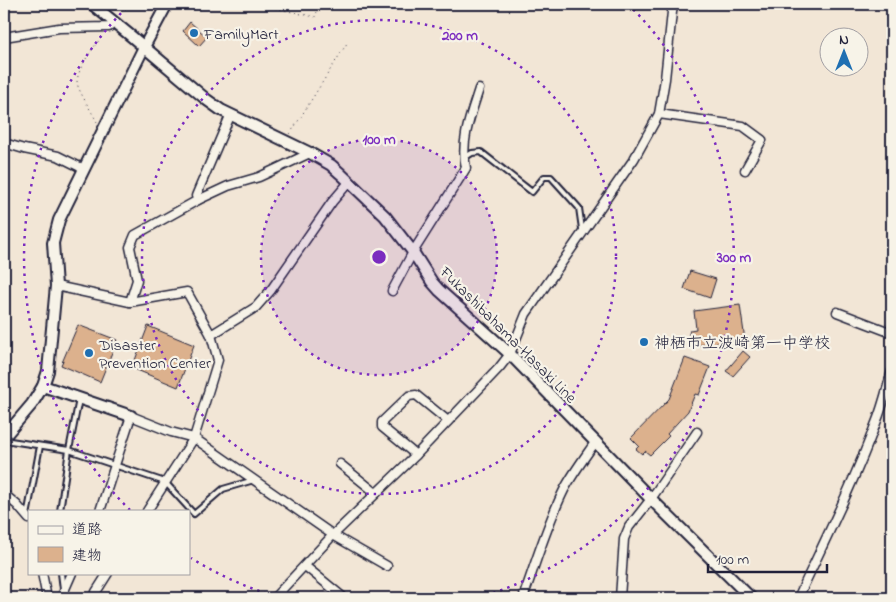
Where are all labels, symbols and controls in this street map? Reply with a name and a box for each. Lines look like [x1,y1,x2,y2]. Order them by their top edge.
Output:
place label: FamilyMart [203,23,279,47]
text: 200 m [441,25,478,47]
marker: FamilyMart [188,27,200,39]
north arrow [818,28,868,78]
text: N [839,30,849,51]
text: 100 m [362,129,396,151]
text: 300 m [716,247,752,269]
centre of rings [370,248,388,266]
street label: Fukashibahama-Hasaki Line [433,261,582,410]
place label: 神栖市立波崎第一中学校 [654,332,830,356]
place label: Disaster Prevention Center [98,334,211,376]
marker: 神栖市立波崎第一中学校 [638,336,650,348]
marker: Disaster Prevention Center [83,347,95,359]
legend [28,510,190,574]
text: 道路 [72,519,102,541]
scale bar [708,542,827,574]
text: 建物 [72,545,102,567]
text: 100 m [716,549,749,571]

